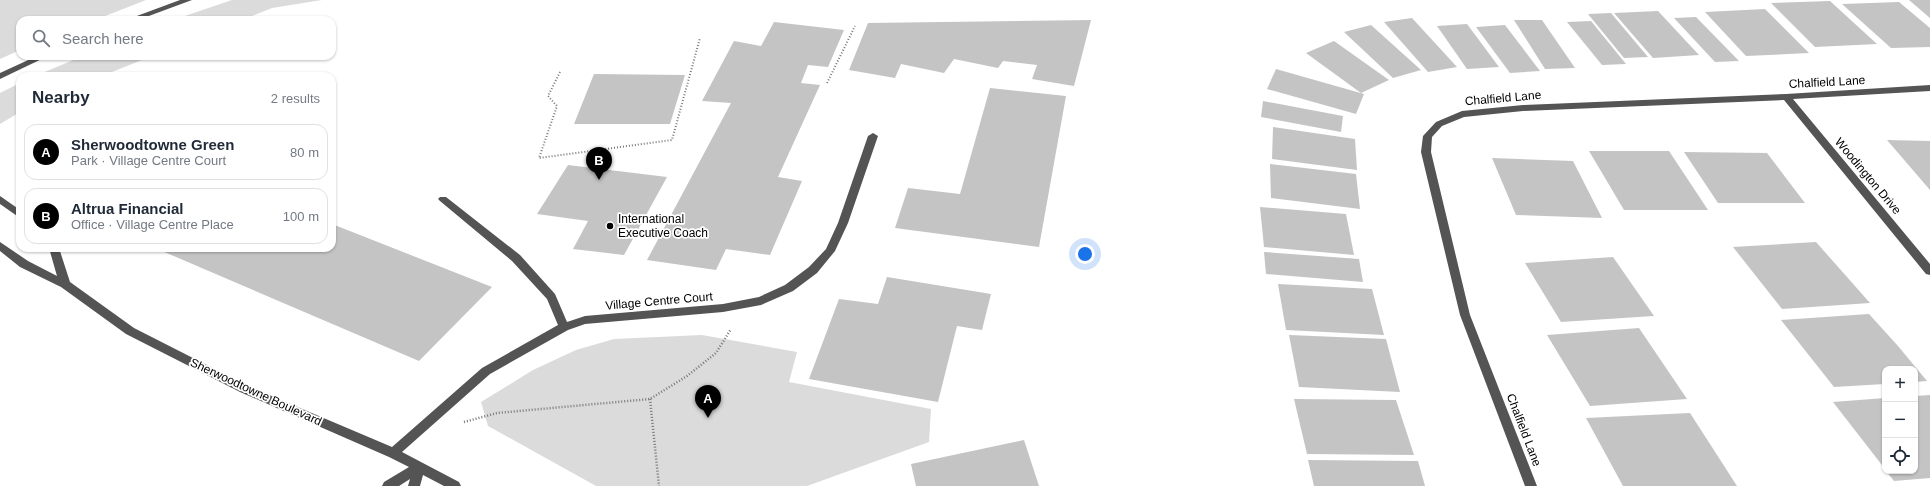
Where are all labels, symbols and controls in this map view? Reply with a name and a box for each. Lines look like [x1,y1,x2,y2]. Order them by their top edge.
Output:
search box [16,16,336,60]
icon: search [30,27,52,49]
text: Search here [62,30,144,47]
street label: Chalfield Lane [1788,73,1866,91]
text: Nearby [32,88,90,107]
street label: Chalfield Lane [1464,88,1542,108]
text: 2 results [271,91,320,106]
street label: Woodington Drive [1832,135,1904,217]
text: Sherwoodtowne Green [71,136,234,153]
text: A [41,145,51,160]
text: 80 m [290,145,319,160]
pin: B [586,147,612,180]
text: Park · Village Centre Court [71,153,226,168]
text: Altrua Financial [71,200,184,217]
text: B [41,209,51,224]
text: 100 m [283,209,319,224]
place label: International Executive Coach [618,212,708,240]
text: Office · Village Centre Place [71,217,234,232]
marker: International Executive Coach [605,221,615,231]
your location [1075,244,1095,264]
street label: Village Centre Court [605,289,714,313]
street label: Sherwoodtowne Boulevard [188,355,324,429]
map controls [1882,366,1918,474]
button: + [1882,366,1918,402]
pin: A [695,385,721,418]
street label: Chalfield Lane [1504,392,1544,469]
button: − [1882,402,1918,438]
button: locate [1882,438,1918,474]

